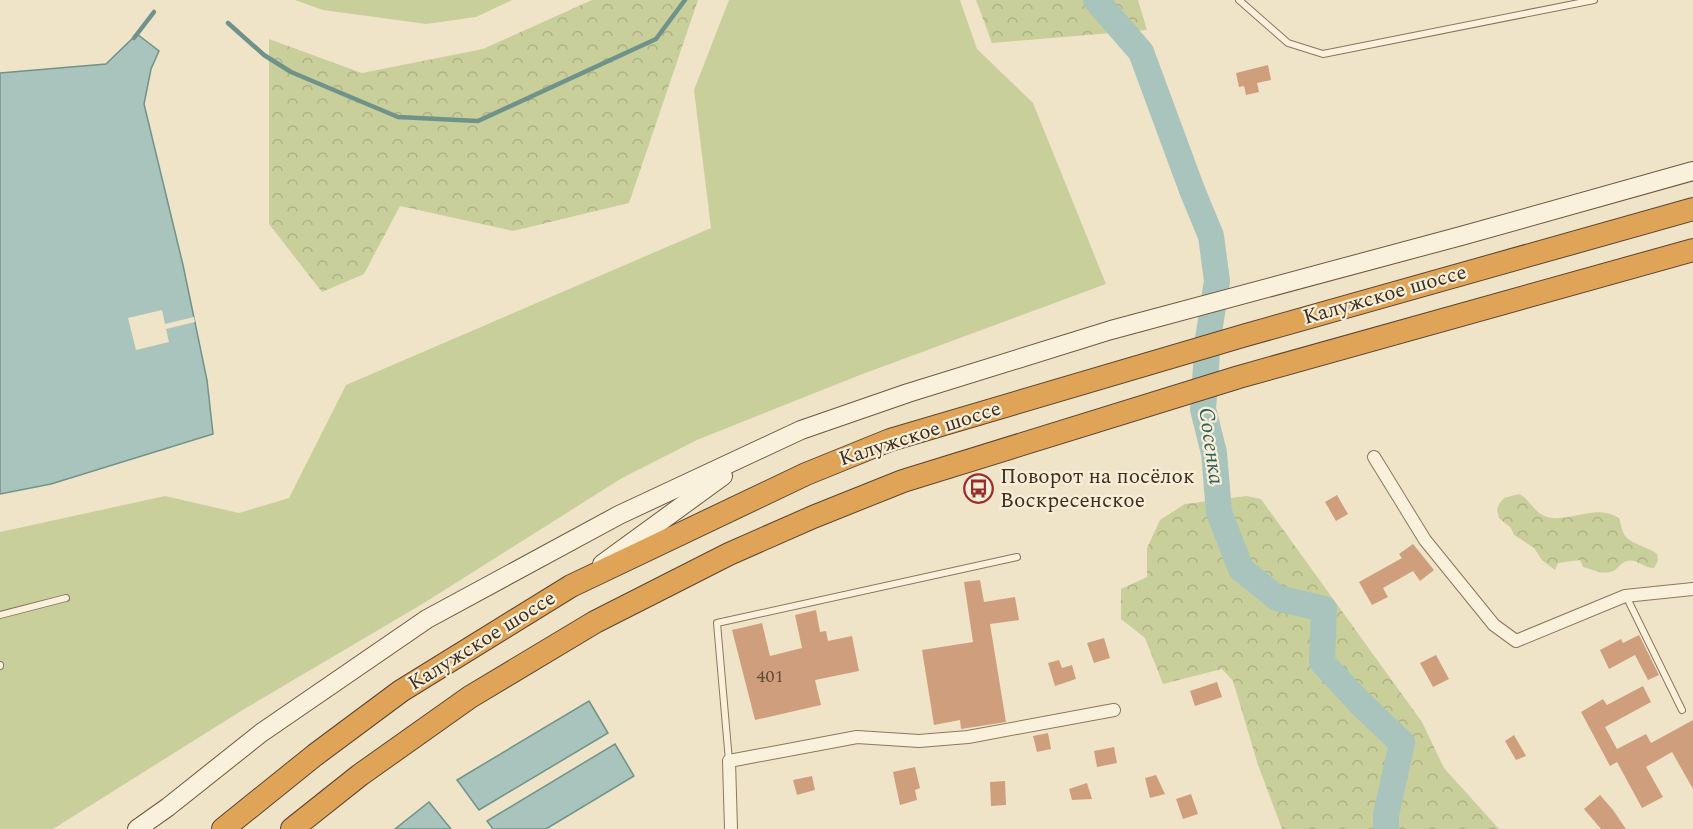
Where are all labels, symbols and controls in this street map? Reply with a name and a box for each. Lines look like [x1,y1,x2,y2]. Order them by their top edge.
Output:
street label: Калужское шоссе [1299,256,1471,334]
street label: Калужское шоссе [835,393,1005,475]
water label: Сосенка [1189,405,1233,487]
place label: Поворот на посёлок Воскресенское [1000,461,1195,517]
bus stop icon: Поворот на посёлок Воскресенское [963,473,995,505]
street label: Калужское шоссе [402,583,562,699]
house number: 401 [757,663,784,690]

